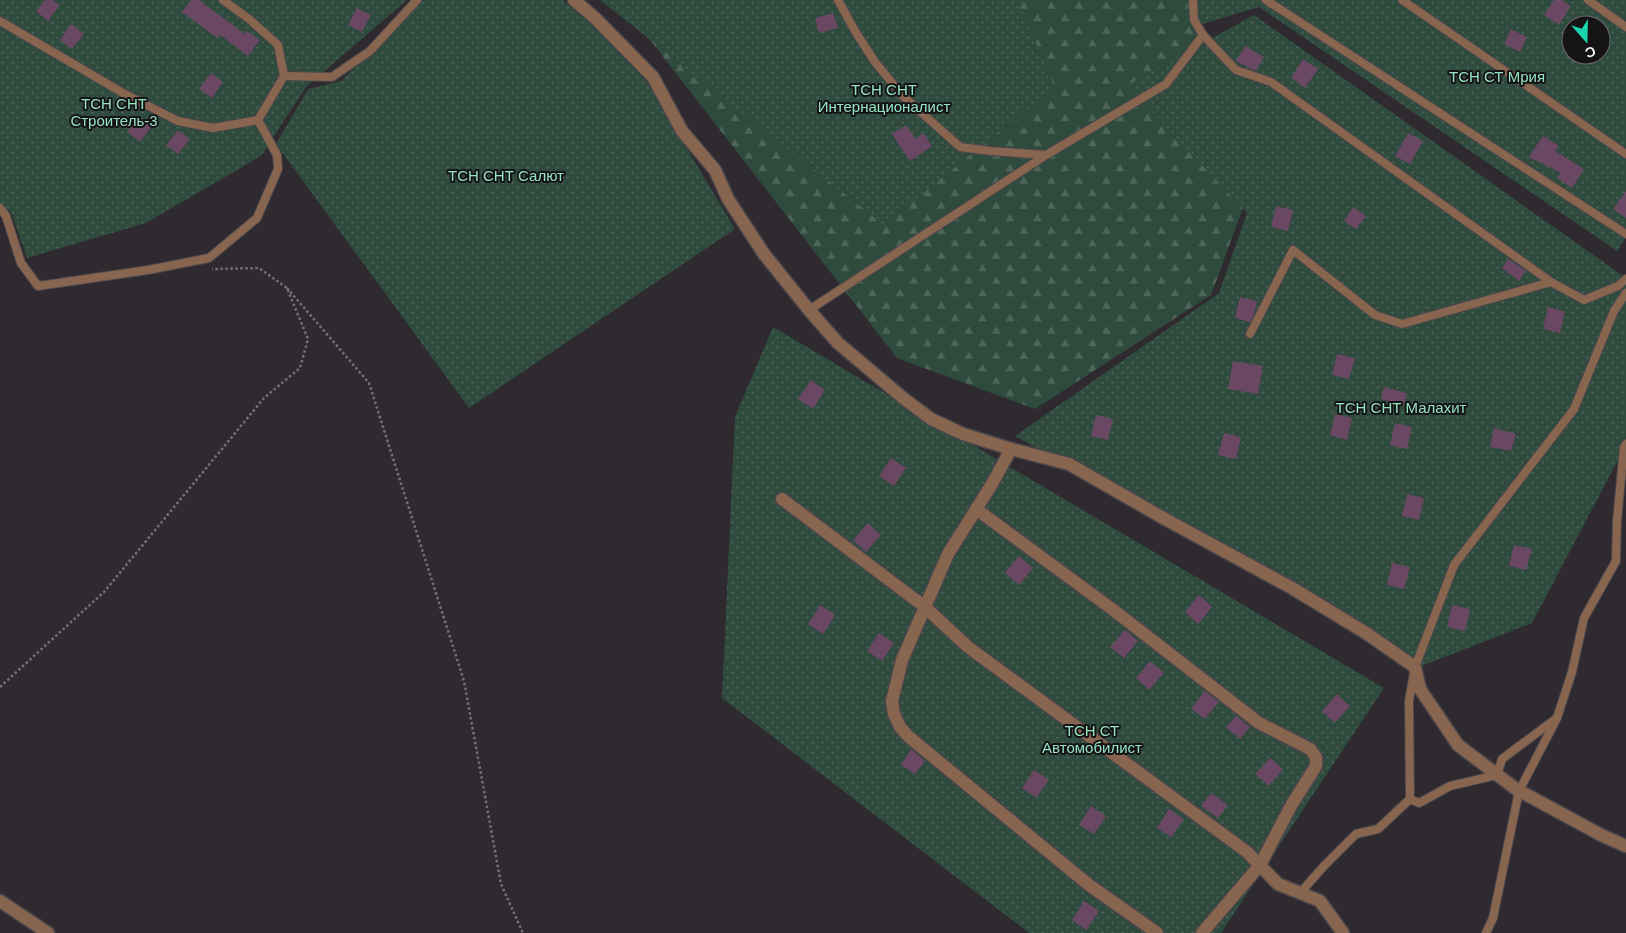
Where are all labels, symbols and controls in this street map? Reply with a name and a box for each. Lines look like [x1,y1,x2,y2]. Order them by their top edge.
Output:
north arrow [1561,15,1611,65]
text: С [1583,43,1598,61]
park label: ТСН СТ Мрия [1449,68,1545,85]
park label: ТСН СНТ Интернационалист [818,81,950,115]
park label: ТСН СНТ Строитель-3 [70,95,158,129]
park label: ТСН СНТ Салют [448,167,564,184]
park label: ТСН СНТ Малахит [1336,399,1467,416]
park label: ТСН СТ Автомобилист [1042,722,1142,756]

